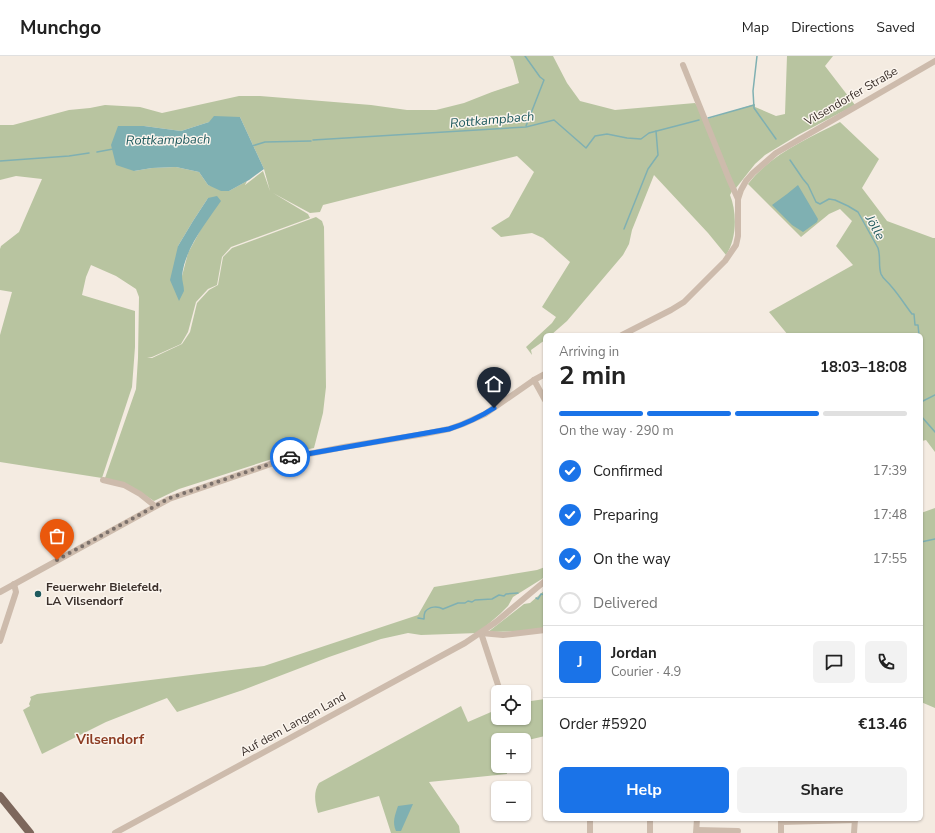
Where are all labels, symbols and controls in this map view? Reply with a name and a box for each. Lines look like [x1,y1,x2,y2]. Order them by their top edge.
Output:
text: Munchgo [20,15,101,41]
text: Map [742,18,769,37]
text: Directions [791,18,854,37]
text: Saved [876,18,915,37]
street label: Vilsendorfer Straße [801,63,901,130]
water label: Rottkampbach [449,107,535,133]
water label: Rottkampbach [126,130,210,150]
water label: Jölle [860,211,889,243]
text: Arriving in [559,343,619,361]
text: 18:03–18:08 [820,357,907,377]
text: 2 min [559,358,626,393]
pin [477,367,511,408]
icon: home [483,373,505,395]
text: On the way · 290 m [559,422,674,440]
courier [270,437,310,477]
icon: car [279,446,301,468]
icon: check [559,460,581,482]
text: Confirmed [593,461,663,481]
text: 17:39 [873,462,907,480]
icon: check [559,504,581,526]
text: Preparing [593,505,658,525]
text: 17:48 [873,506,907,524]
pin [40,519,74,560]
icon: bag [46,525,68,547]
icon: check [559,548,581,570]
text: On the way [593,549,671,569]
text: 17:55 [873,550,907,568]
place label: Feuerwehr Bielefeld, LA Vilsendorf [46,579,162,609]
marker: Feuerwehr Bielefeld, LA Vilsendorf [33,589,43,599]
text: Delivered [593,593,658,613]
button: chat [813,641,855,683]
button: phone [865,641,907,683]
text: Jordan [611,643,657,663]
text: J [577,652,583,672]
text: Courier · 4.9 [611,663,681,681]
map controls [491,685,531,821]
button: locate [491,685,531,725]
street label: Auf dem Langen Land [237,688,349,760]
text: Order #5920 [559,714,647,734]
text: €13.46 [858,714,907,734]
district label: Vilsendorf [75,730,145,749]
button: + [491,733,531,773]
button: Help [559,767,729,813]
button: Share [737,767,907,813]
button: − [491,781,531,821]

